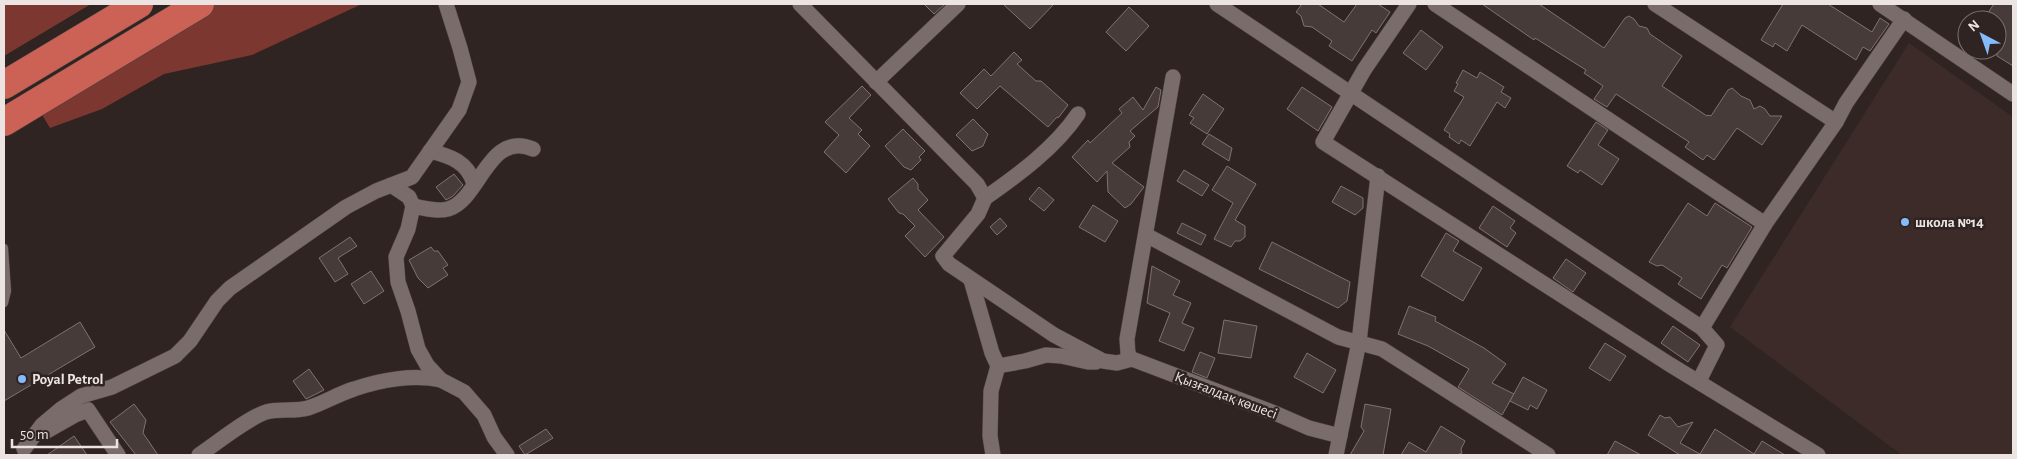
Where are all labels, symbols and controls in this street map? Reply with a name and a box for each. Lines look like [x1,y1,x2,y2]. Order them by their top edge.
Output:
north arrow [1957,10,2007,60]
text: N [1966,17,1982,34]
place label: школа №14 [1915,215,1984,230]
marker: школа №14 [1899,216,1911,228]
street label: Қызғалдақ көшесі [1172,369,1279,422]
place label: Poyal Petrol [32,372,104,387]
marker: Poyal Petrol [16,373,28,385]
scale bar [12,416,118,448]
text: 50 m [20,427,49,442]

